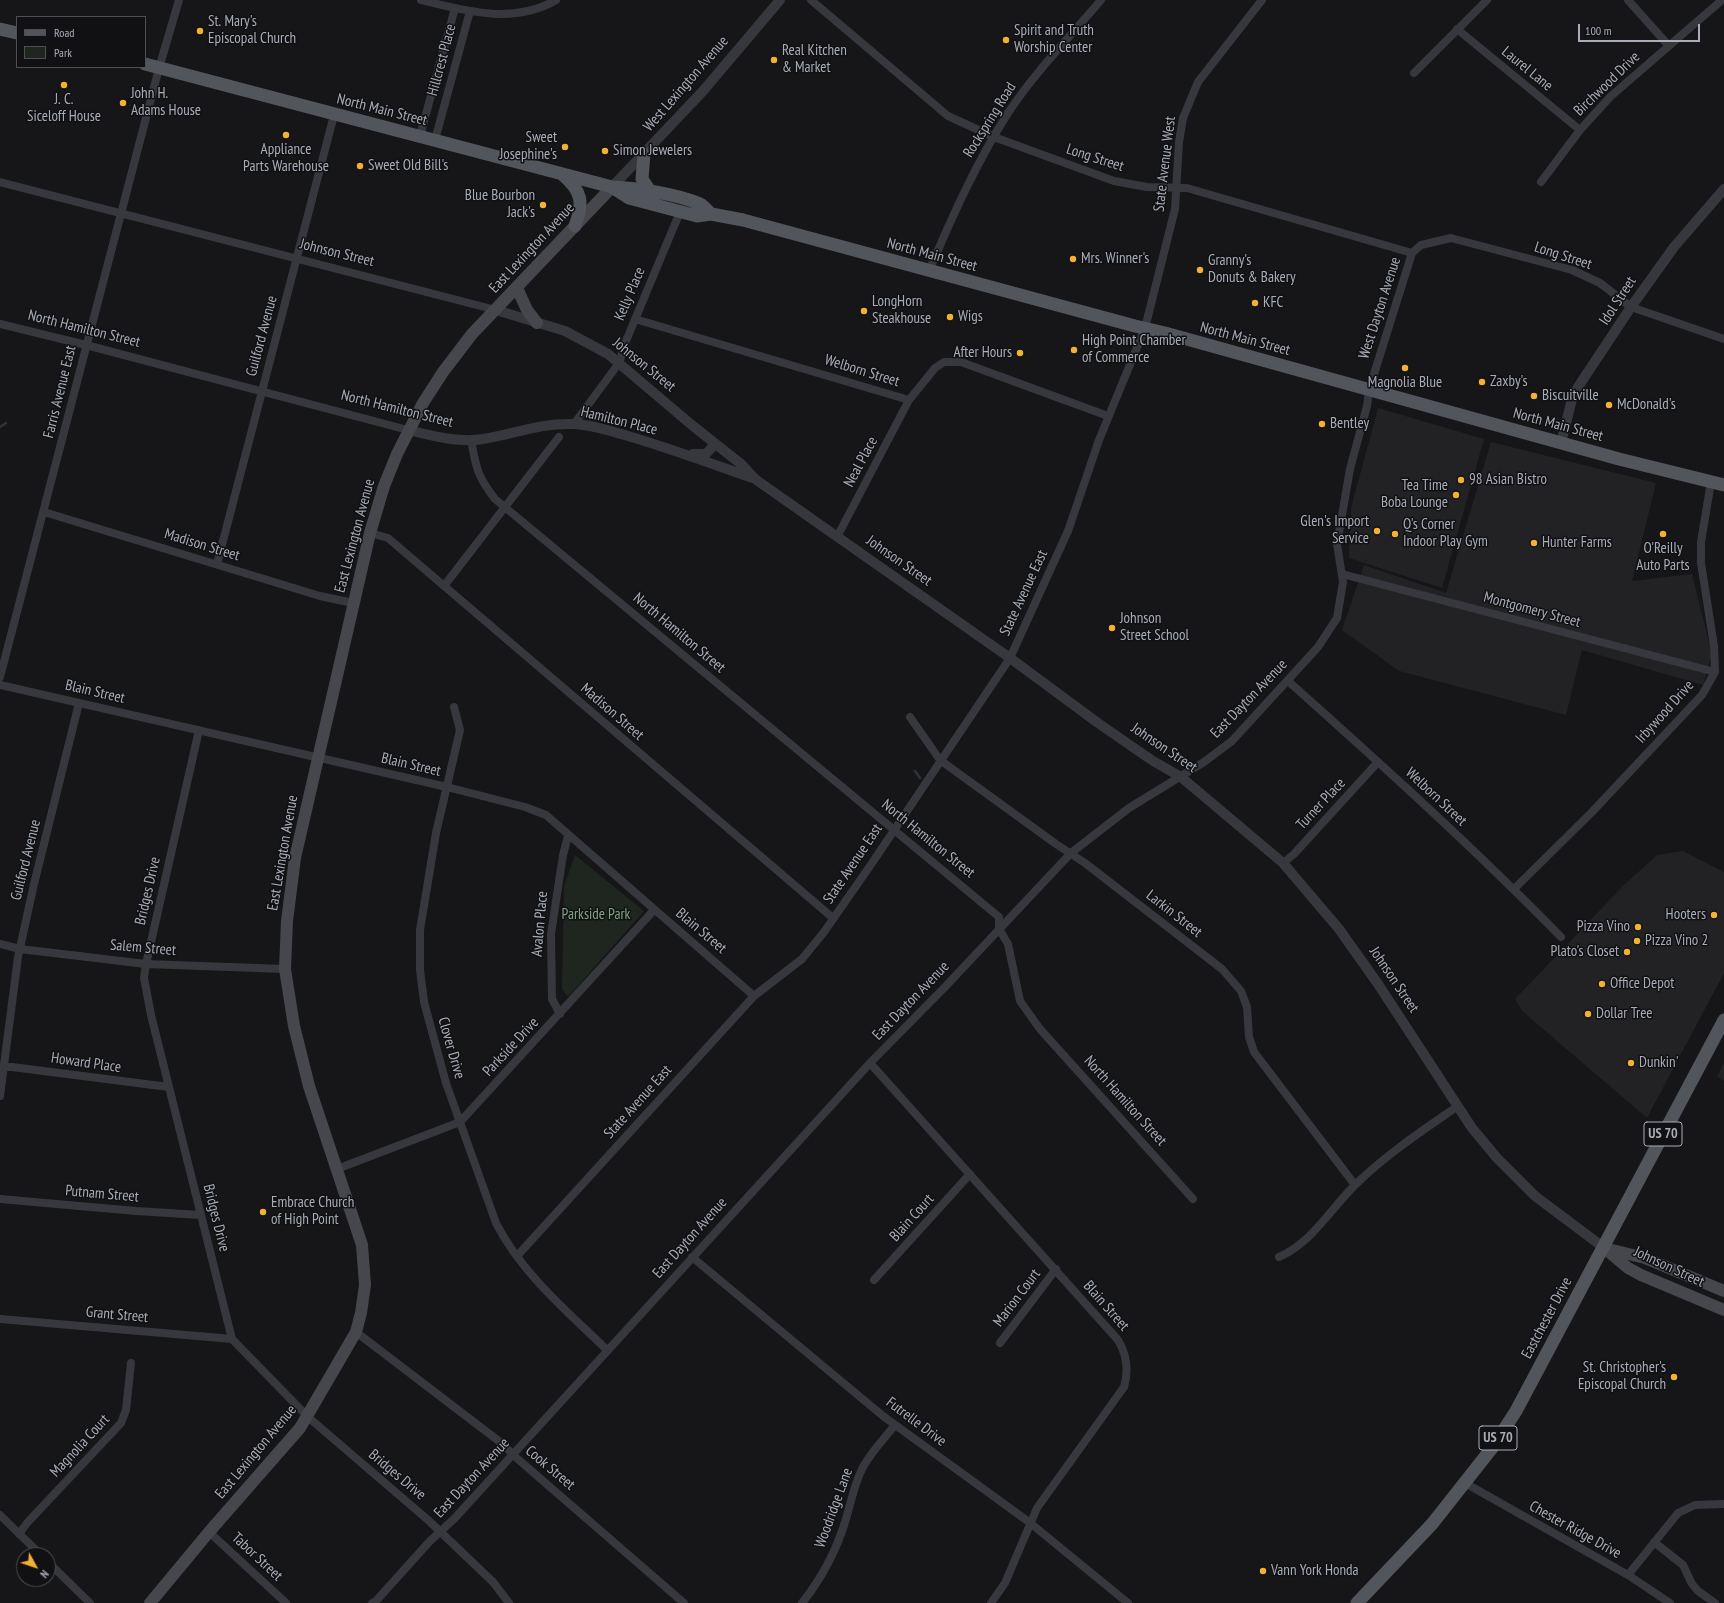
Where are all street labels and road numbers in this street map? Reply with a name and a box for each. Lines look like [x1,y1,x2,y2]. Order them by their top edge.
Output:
street label: Hillcrest Place [424,22,460,98]
street label: West Lexington Avenue [640,33,732,135]
street label: Laurel Lane [1498,43,1556,95]
street label: Birchwood Drive [1570,48,1644,120]
street label: Rockspring Road [960,79,1020,161]
street label: North Main Street [335,90,429,130]
street label: State Avenue West [1150,115,1180,213]
street label: Long Street [1064,140,1126,176]
street label: East Lexington Avenue [486,199,578,297]
street label: North Main Street [885,234,979,276]
street label: Johnson Street [298,235,376,271]
street label: Long Street [1532,238,1594,274]
street label: West Dayton Avenue [1355,255,1405,361]
street label: Kelly Place [611,265,649,323]
street label: Idol Street [1596,273,1640,329]
street label: Guilford Avenue [243,294,281,378]
street label: North Hamilton Street [26,306,142,352]
street label: North Main Street [1198,318,1292,360]
street label: Johnson Street [609,334,679,396]
street label: Farris Avenue East [40,344,80,440]
street label: Welborn Street [822,351,902,391]
street label: North Hamilton Street [339,386,455,432]
street label: Hamilton Place [579,403,659,439]
street label: North Main Street [1511,404,1605,446]
street label: Neal Place [840,434,882,490]
street label: East Lexington Avenue [331,477,379,595]
street label: Madison Street [162,525,242,565]
street label: Johnson Street [863,532,935,590]
street label: State Avenue East [996,547,1052,639]
street label: Montgomery Street [1482,588,1582,632]
street label: North Hamilton Street [629,589,729,677]
street label: East Dayton Avenue [1207,656,1291,742]
street label: Blain Street [63,676,127,708]
street label: Irbywood Drive [1632,677,1698,747]
street label: Madison Street [577,680,647,744]
street label: Johnson Street [1128,719,1200,777]
street label: Blain Street [379,749,443,781]
street label: Welborn Street [1402,764,1470,830]
street label: Turner Place [1293,775,1349,833]
street label: East Lexington Avenue [264,794,302,912]
street label: North Hamilton Street [878,796,978,882]
street label: Guilford Avenue [7,818,45,902]
street label: State Avenue East [820,821,886,907]
street label: Bridges Drive [131,855,165,927]
street label: Larkin Street [1142,887,1206,941]
street label: Avalon Place [528,890,552,958]
street label: Blain Street [672,905,730,957]
street label: Salem Street [109,936,177,960]
street label: Johnson Street [1365,944,1423,1016]
street label: East Dayton Avenue [869,958,953,1044]
street label: Parkside Drive [479,1014,543,1080]
street label: Clover Drive [434,1015,468,1081]
street label: Howard Place [50,1049,122,1077]
street label: North Hamilton Street [1080,1052,1170,1150]
street label: State Avenue East [600,1062,676,1142]
road number: US 70 [1644,1122,1682,1146]
street label: Putnam Street [65,1182,139,1206]
street label: Bridges Drive [199,1182,233,1254]
street label: Blain Court [886,1191,938,1245]
street label: East Dayton Avenue [649,1194,731,1282]
street label: Johnson Street [1631,1243,1707,1291]
street label: Marion Court [990,1266,1044,1330]
street label: Eastchester Drive [1518,1274,1576,1362]
street label: Blain Street [1079,1277,1133,1335]
street label: Grant Street [85,1303,149,1327]
street label: Futrelle Drive [882,1394,950,1450]
street label: East Lexington Avenue [212,1401,300,1503]
street label: Magnolia Court [46,1411,114,1481]
road number: US 70 [1479,1426,1517,1450]
street label: East Dayton Avenue [430,1434,514,1522]
street label: Cook Street [521,1442,579,1494]
street label: Bridges Drive [365,1446,429,1504]
street label: Woodridge Lane [811,1466,857,1550]
street label: Chester Ridge Drive [1526,1497,1624,1563]
street label: Tabor Street [228,1529,286,1585]

